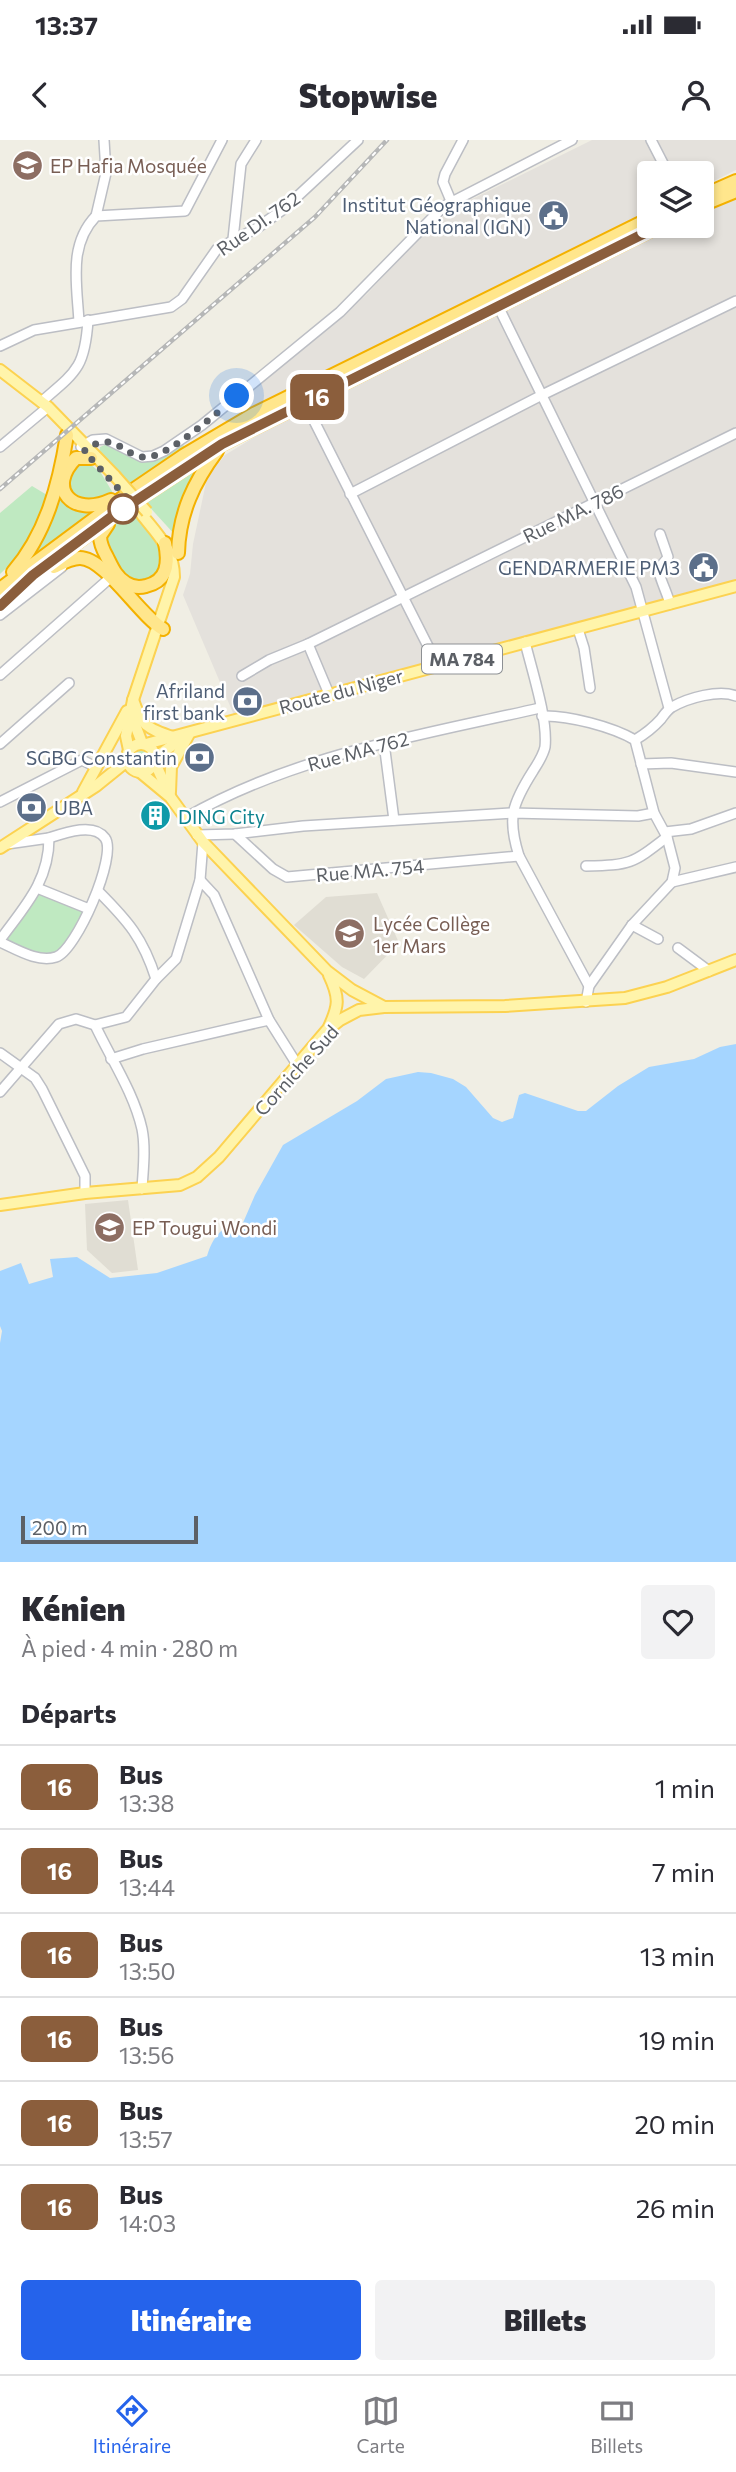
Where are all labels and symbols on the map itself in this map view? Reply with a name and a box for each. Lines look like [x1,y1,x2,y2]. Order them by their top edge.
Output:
school or university icon: EP Hafia Mosquée [10,148,44,182]
place label: EP Hafia Mosquée [50,154,207,177]
street label: Rue DI. 762 [212,186,304,260]
place label: Institut Géographique National (IGN) [342,193,531,238]
public building icon: Institut Géographique National (IGN) [537,198,571,232]
line badge: 16 [286,374,348,420]
your location [219,378,254,413]
street label: Rue MA. 786 [519,479,627,547]
unlabelled marker [108,494,138,524]
public building icon: GENDARMERIE PM3 [686,550,720,584]
place label: GENDARMERIE PM3 [498,556,680,579]
road number: MA 784 [422,644,502,674]
street label: Route du Niger [276,663,406,719]
place label: Afriland first bank [143,679,225,724]
bank icon: Afriland first bank [231,684,265,718]
street label: Rue MA 762 [305,726,411,776]
bank icon: SGBG Constantin [183,740,217,774]
place label: SGBG Constantin [26,746,177,769]
bank icon: UBA [14,790,48,824]
place label: UBA [54,796,93,819]
building icon: DING City [138,799,172,833]
place label: DING City [178,805,265,828]
street label: Rue MA. 754 [315,854,425,886]
place label: Lycée Collège 1er Mars [373,912,490,957]
school or university icon: Lycée Collège 1er Mars [333,917,367,951]
street label: Corniche Sud [249,1020,343,1120]
school or university icon: EP Tougui Wondi [92,1210,126,1244]
place label: EP Tougui Wondi [132,1216,277,1239]
scale bar [21,1513,198,1545]

